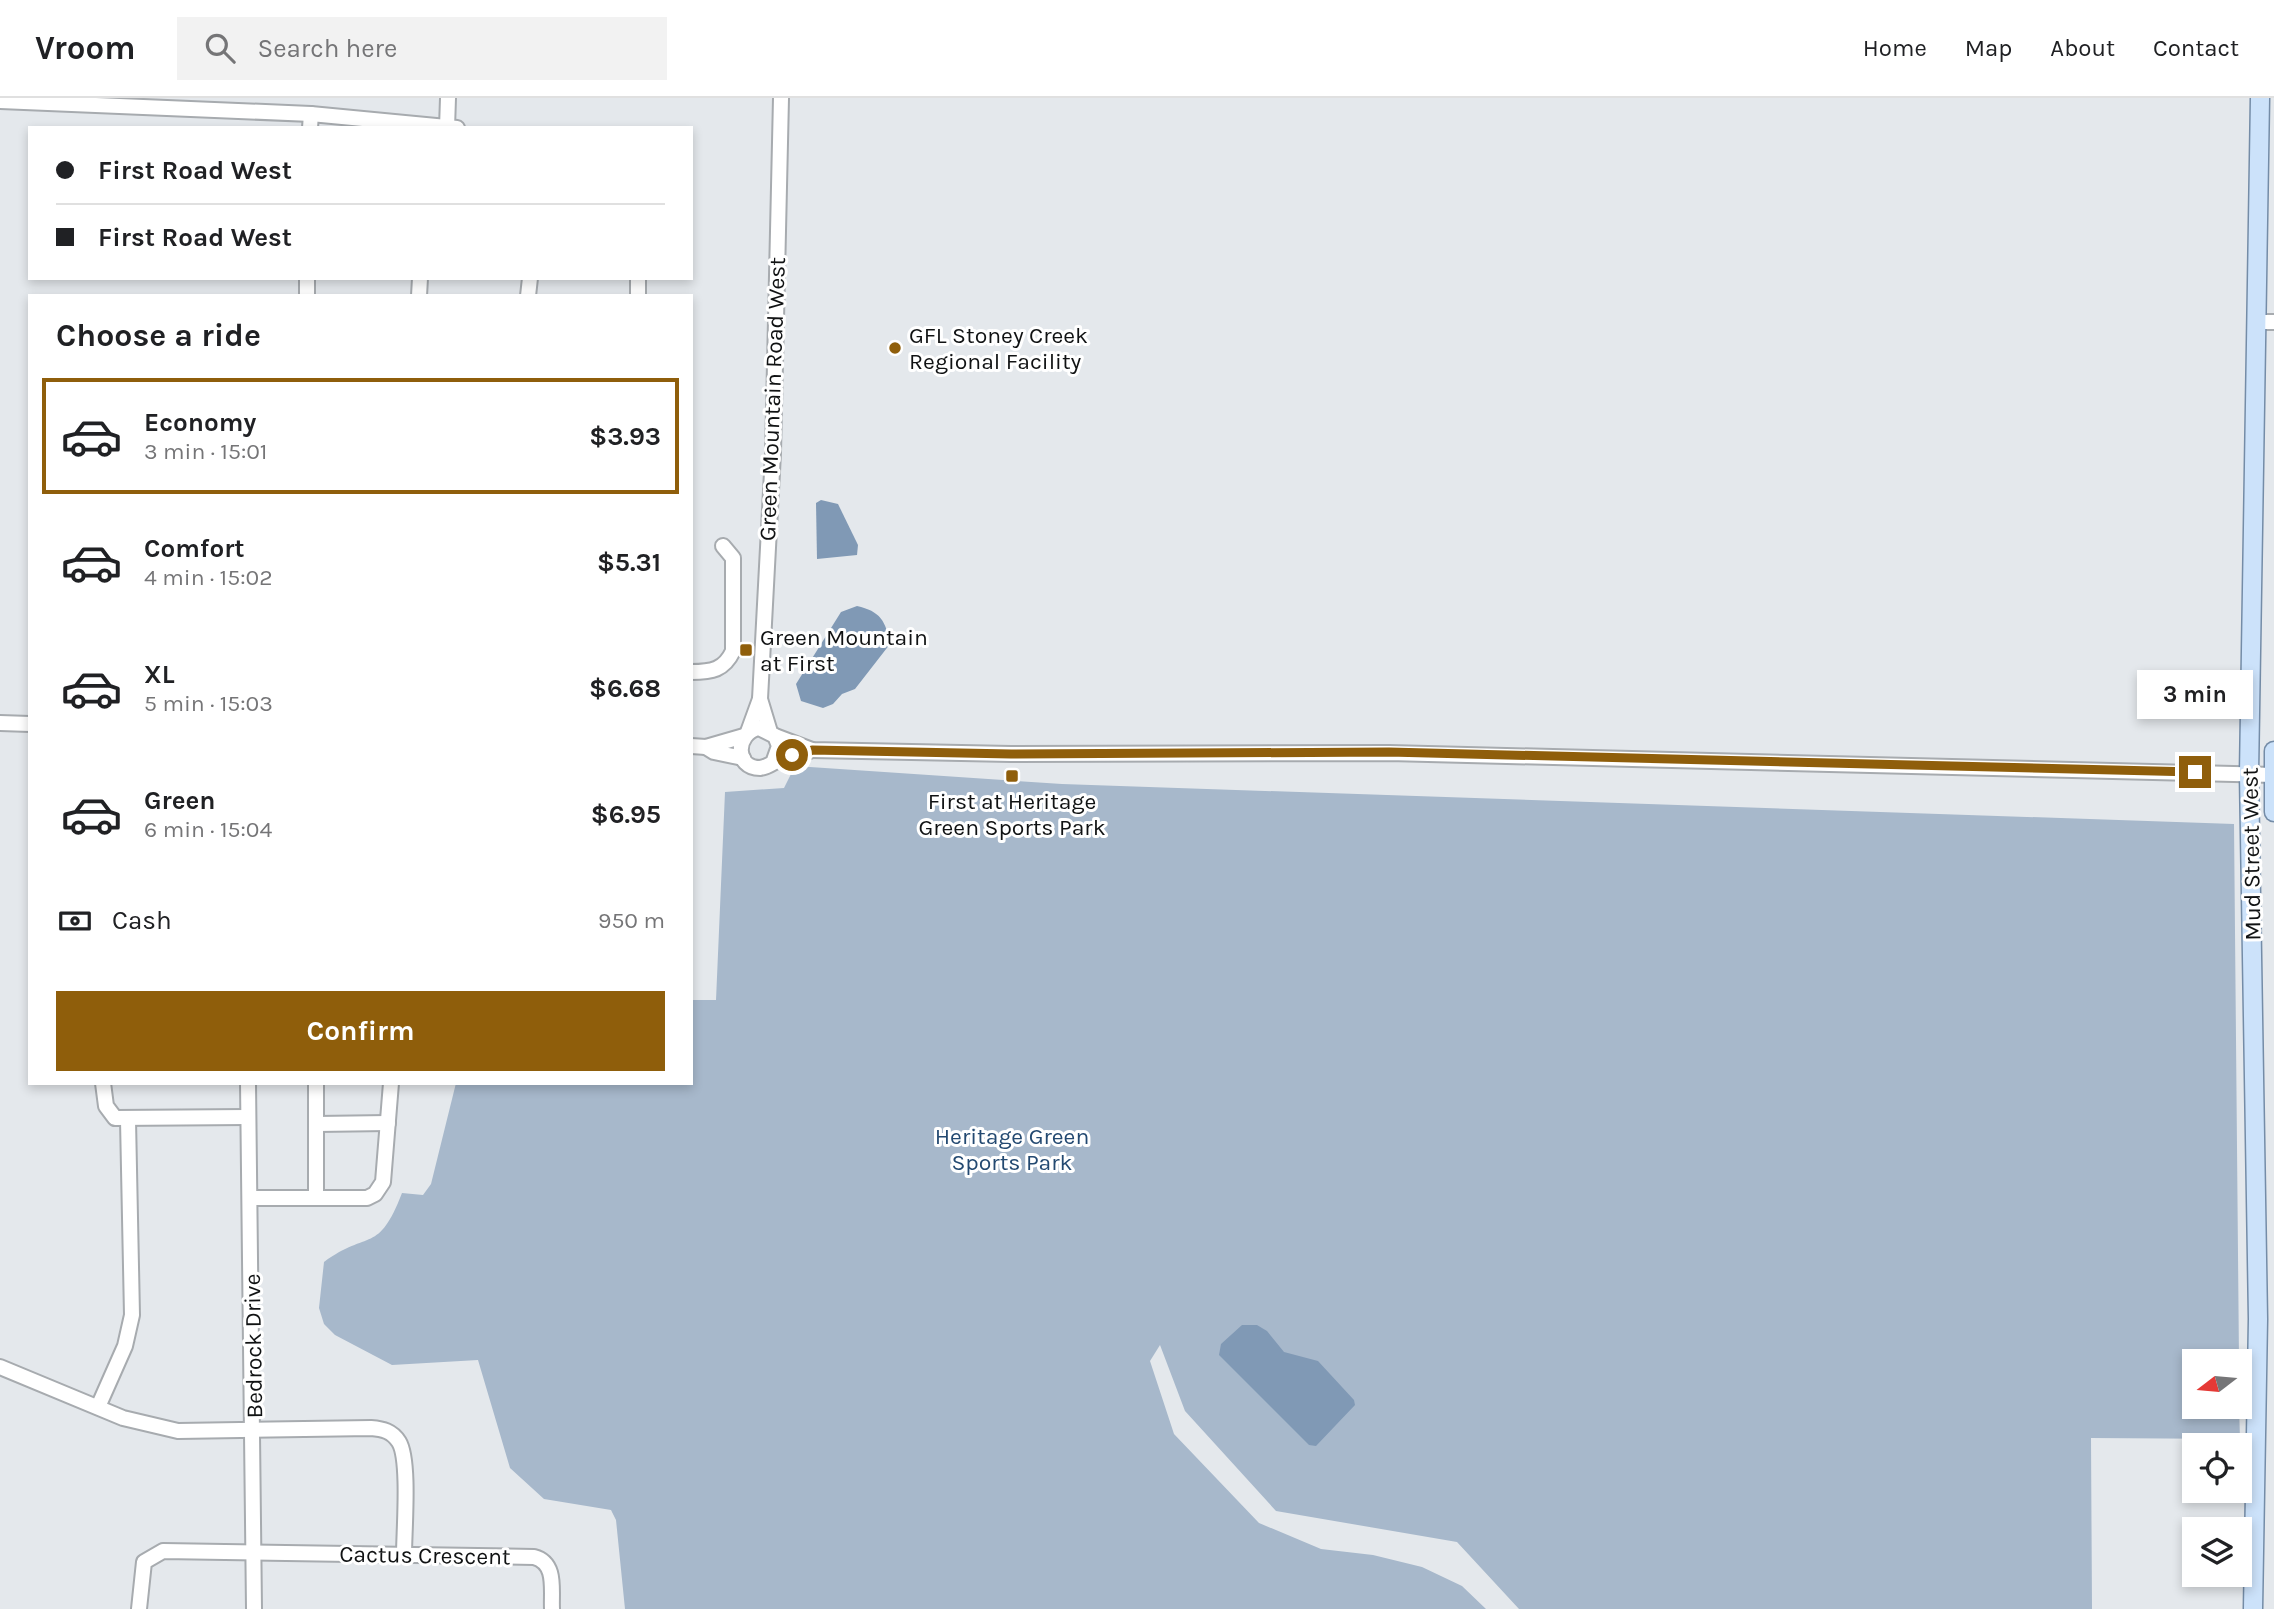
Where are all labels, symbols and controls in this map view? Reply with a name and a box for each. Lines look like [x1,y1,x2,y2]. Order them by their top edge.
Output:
search box [177,17,667,80]
text: Vroom [35,29,135,67]
icon: search [201,29,239,67]
text: Search here [257,33,397,64]
text: Home [1863,34,1927,62]
text: Map [1965,34,2012,62]
text: About [2050,34,2115,62]
text: Contact [2153,34,2239,62]
text: First Road West [98,155,292,186]
text: First Road West [98,222,292,253]
street label: Green Mountain Road West [754,256,791,542]
text: Choose a ride [56,317,261,354]
place label: GFL Stoney Creek Regional Facility [909,322,1088,375]
marker: GFL Stoney Creek Regional Facility [887,340,903,356]
icon: car [60,405,123,468]
text: Economy [144,407,256,438]
text: $3.93 [589,421,661,452]
text: 3 min · 15:01 [144,438,267,465]
icon: car [60,531,123,594]
text: Comfort [144,533,245,564]
text: $5.31 [597,547,661,578]
text: 4 min · 15:02 [144,564,272,591]
place label: Green Mountain at First [760,624,928,677]
marker: Green Mountain at First [738,642,754,658]
icon: car [60,657,123,720]
text: XL [144,659,175,690]
callout: 3 min [2137,670,2253,720]
text: $6.68 [589,673,661,704]
text: 3 min [2163,681,2227,708]
text: 5 min · 15:03 [144,690,273,717]
route start [776,739,808,771]
route end [2179,756,2211,788]
street label: Mud Street West [2236,767,2267,941]
marker: First at Heritage Green Sports Park [1004,768,1020,784]
icon: car [60,783,123,846]
text: Green [144,785,216,816]
place label: First at Heritage Green Sports Park [918,788,1106,841]
text: $6.95 [591,799,661,830]
text: 6 min · 15:04 [144,816,272,843]
icon: cash [56,902,94,940]
text: Cash [112,905,172,936]
text: 950 m [598,907,665,934]
button: Confirm [56,991,665,1071]
park label: Heritage Green Sports Park [935,1123,1089,1176]
street label: Bedrock Drive [239,1273,268,1419]
north arrow [2182,1349,2252,1419]
map controls [2182,1349,2252,1587]
button: locate [2182,1433,2252,1503]
button: layers [2182,1517,2252,1587]
street label: Cactus Crescent [339,1541,511,1570]

